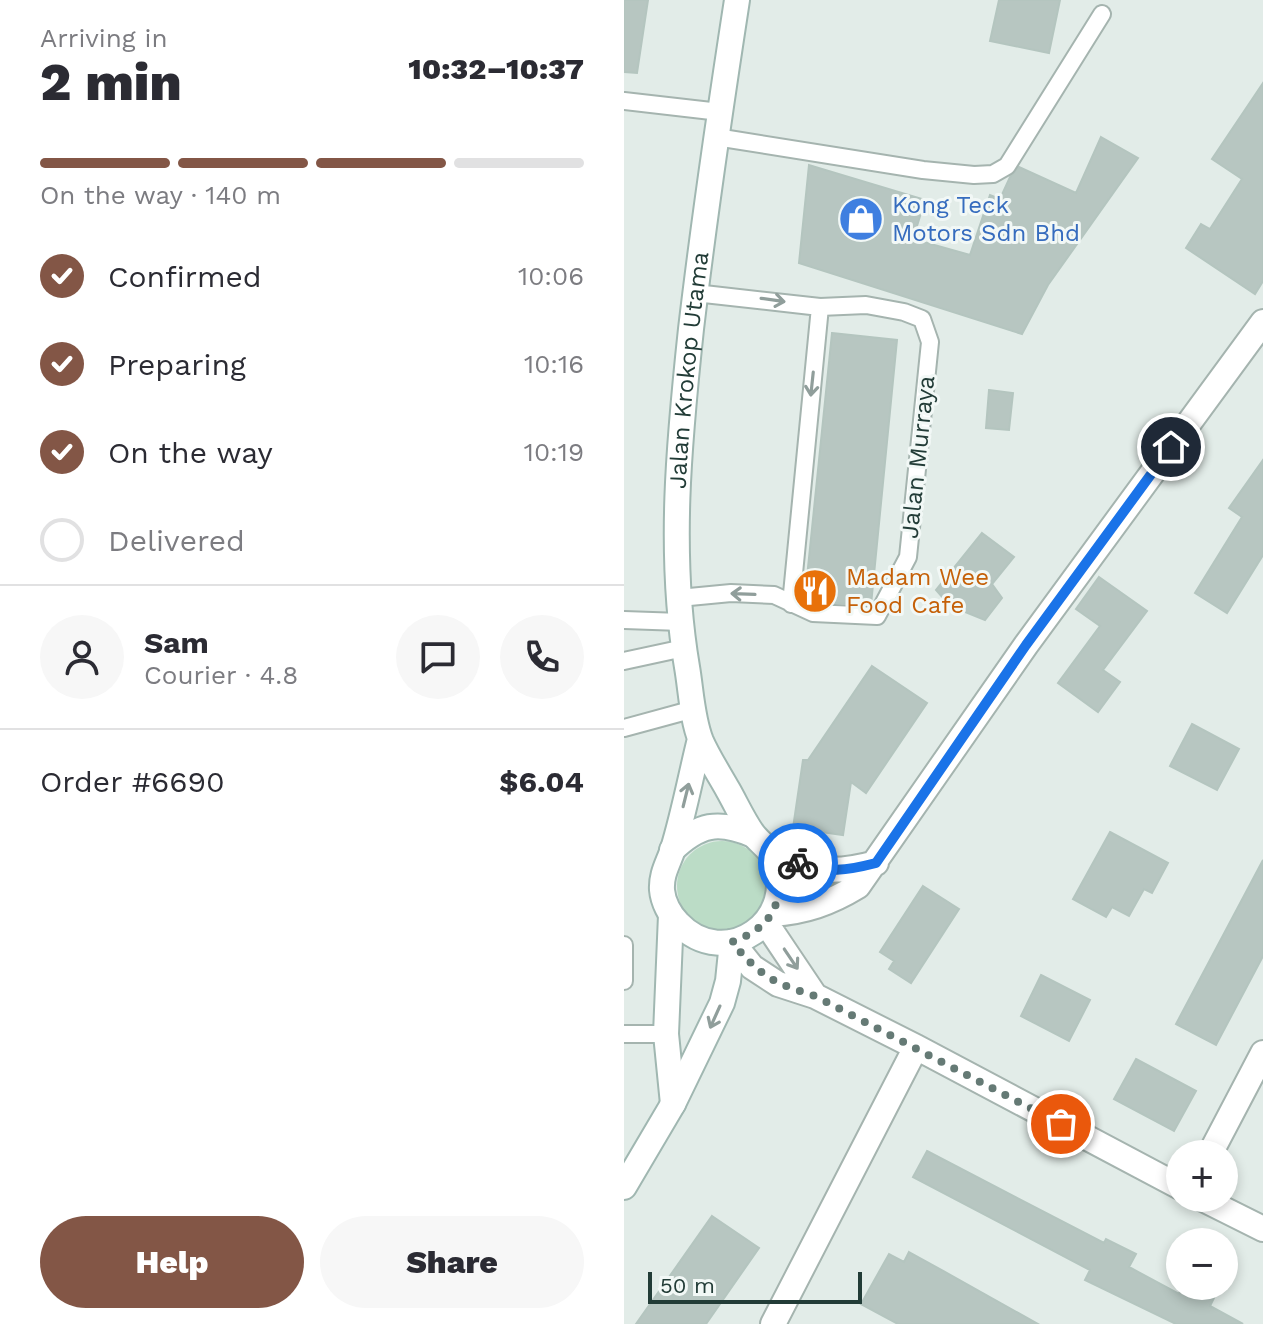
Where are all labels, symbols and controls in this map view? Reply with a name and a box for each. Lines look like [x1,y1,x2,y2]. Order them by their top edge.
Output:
text: Arriving in [40,23,168,53]
text: 10:32–10:37 [408,51,584,86]
text: 2 min [40,52,182,113]
text: On the way · 140 m [40,180,281,210]
place label: Kong Teck Motors Sdn Bhd [892,191,1080,247]
shop icon: Kong Teck Motors Sdn Bhd [837,195,885,243]
street label: Jalan Krokop Utama [664,250,715,489]
icon: check [40,254,84,298]
text: Confirmed [108,259,262,294]
text: 10:06 [518,261,584,291]
one-way arrow [760,293,785,308]
icon: check [40,342,84,386]
text: Preparing [108,347,246,382]
text: 10:16 [524,349,584,379]
one-way arrow [805,371,820,397]
street label: Jalan Murraya [896,374,940,540]
pin [1137,413,1205,481]
icon: home [1149,425,1193,469]
icon: check [40,430,84,474]
text: On the way [108,435,273,470]
text: 10:19 [524,437,584,467]
text: Delivered [108,523,245,558]
place label: Madam Wee Food Cafe [846,563,989,619]
restaurant icon: Madam Wee Food Cafe [791,567,839,615]
one-way arrow [730,586,757,602]
button: person [40,615,124,699]
button: chat [396,615,480,699]
button: phone [500,615,584,699]
text: Sam [144,625,209,660]
text: Courier · 4.8 [144,660,298,690]
text: Order #6690 [40,764,225,799]
text: $6.04 [499,764,584,799]
one-way arrow [679,782,694,808]
courier [758,823,838,903]
icon: bike [776,841,820,885]
one-way arrow [782,948,799,970]
one-way arrow [707,1005,722,1029]
pin [1027,1090,1095,1158]
icon: bag [1039,1102,1083,1146]
map controls [1166,1140,1238,1300]
button: + [1166,1140,1238,1212]
button: Help [40,1216,304,1308]
button: Share [320,1216,584,1308]
button: − [1166,1228,1238,1300]
scale bar [648,1268,862,1304]
text: 50 m [660,1273,715,1298]

